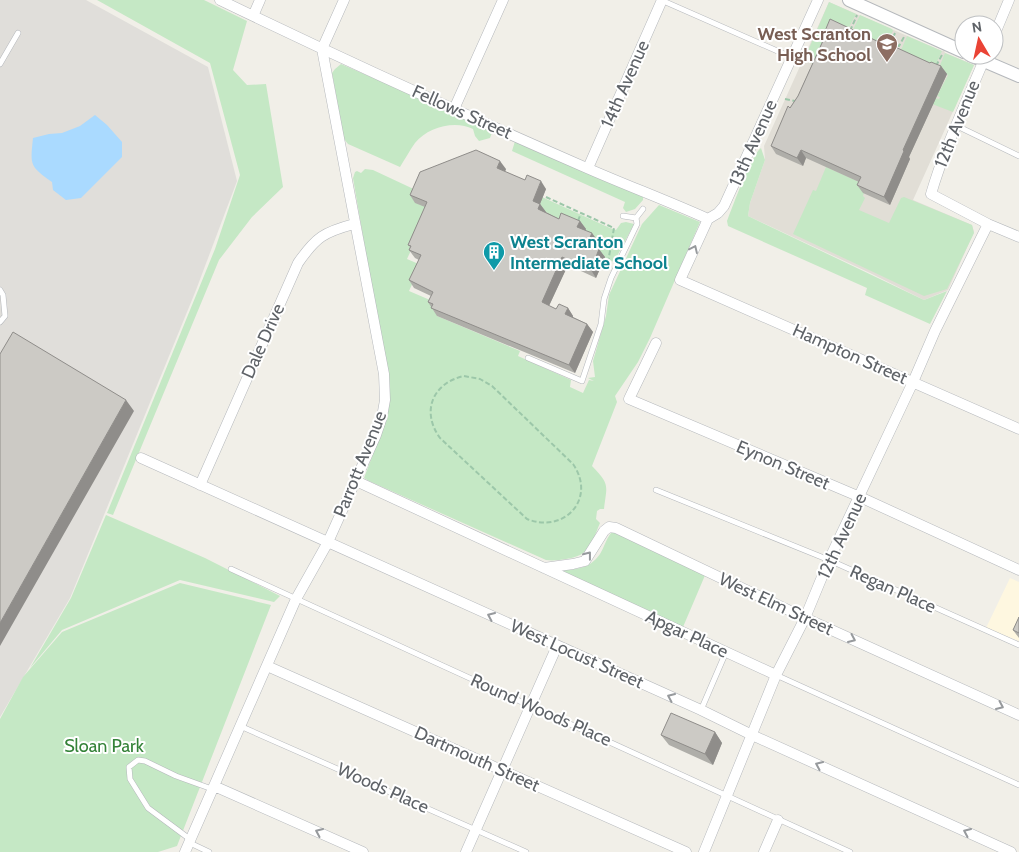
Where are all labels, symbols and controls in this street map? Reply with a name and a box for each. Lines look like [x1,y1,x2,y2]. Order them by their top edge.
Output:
north arrow [954,15,1004,65]
text: N [971,17,983,37]
place label: West Scranton High School [758,23,871,66]
school or university icon: West Scranton High School [875,32,899,63]
street label: 14th Avenue [596,37,654,131]
street label: 12th Avenue [930,77,984,171]
street label: Fellows Street [409,80,515,144]
street label: 13th Avenue [724,96,782,190]
place label: West Scranton Intermediate School [510,231,668,274]
building icon: West Scranton Intermediate School [482,240,506,271]
one-way arrow [688,245,699,254]
street label: Dale Drive [237,300,289,382]
street label: Hampton Street [789,319,911,389]
street label: Parrott Avenue [329,408,391,520]
street label: Eynon Street [733,436,833,494]
street label: 12th Avenue [813,490,871,582]
one-way arrow [583,551,592,560]
street label: Regan Place [847,560,939,618]
street label: West Elm Street [715,568,837,640]
street label: Apgar Place [642,605,732,663]
one-way arrow [487,612,496,622]
street label: West Locust Street [507,615,647,693]
one-way arrow [846,633,855,643]
street label: Round Woods Place [467,669,615,751]
one-way arrow [667,692,676,703]
one-way arrow [995,700,1004,710]
street label: Dartmouth Street [411,722,543,796]
park label: Sloan Park [64,735,145,757]
street label: Woods Place [334,758,432,818]
one-way arrow [815,761,824,771]
one-way arrow [315,828,324,839]
one-way arrow [963,828,972,838]

